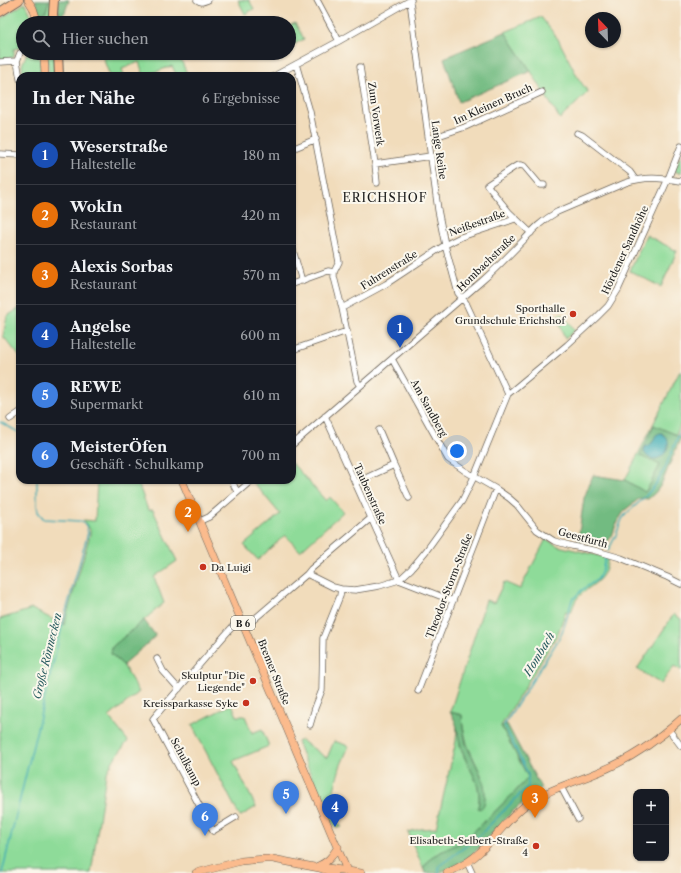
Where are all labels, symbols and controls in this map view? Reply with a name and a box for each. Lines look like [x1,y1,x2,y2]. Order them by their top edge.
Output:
north arrow [585,12,621,48]
search box [16,16,296,60]
icon: search [30,27,52,49]
text: Hier suchen [62,29,149,48]
street label: Zum Vorwerk [365,81,387,148]
street label: Im Kleinen Bruch [452,81,535,127]
text: In der Nähe [32,88,135,108]
text: 6 Ergebnisse [202,90,280,106]
street label: Lange Reihe [428,120,450,181]
text: Weserstraße [70,137,168,156]
text: 1 [42,147,48,163]
text: 180 m [243,147,280,163]
text: Haltestelle [70,156,136,172]
district label: ERICHSHOF [343,190,427,205]
text: WokIn [70,197,123,216]
street label: Hördener Sandhöhe [599,203,651,297]
text: 2 [41,207,49,223]
text: 420 m [241,207,280,223]
street label: Neißestraße [447,207,507,239]
text: Restaurant [70,216,137,232]
street label: Hombachstraße [454,232,518,294]
street label: Fuhrenstraße [358,247,420,293]
text: Alexis Sorbas [70,257,173,276]
text: 3 [41,267,49,283]
text: 570 m [243,267,280,283]
text: Restaurant [70,276,137,292]
place label: Sporthalle Grundschule Erichshof [455,302,566,327]
marker: Sporthalle Grundschule Erichshof [568,309,578,319]
pin: 1 [387,315,413,348]
text: Angelse [70,317,131,336]
text: 4 [41,327,49,343]
text: 600 m [240,327,280,343]
text: Haltestelle [70,336,136,352]
street label: Am Sandberg [407,376,451,440]
text: REWE [70,377,121,396]
text: 5 [41,387,49,403]
text: 610 m [243,387,280,403]
text: Supermarkt [70,396,143,412]
text: MeisterÖfen [70,437,167,456]
your location [447,441,467,461]
text: 6 [41,447,49,463]
text: 700 m [242,447,280,463]
text: Geschäft · Schulkamp [70,456,204,472]
street label: Taubenstraße [351,461,389,527]
pin: 2 [175,499,201,532]
street label: Geestfurth [557,525,610,551]
street label: Theodor-Storm-Straße [423,531,475,640]
place label: Da Luigi [211,561,251,574]
marker: Da Luigi [198,562,208,572]
water label: Große Rönnecken [30,611,65,701]
road number: B 6 [231,616,255,630]
water label: Hombach [520,629,558,679]
street label: Bremer Straße [255,637,293,707]
place label: Skulptur "Die Liegende" [181,669,245,694]
marker: Skulptur "Die Liegende" [248,676,258,686]
place label: Kreissparkasse Syke [143,697,238,710]
marker: Kreissparkasse Syke [241,698,251,708]
street label: Schulkamp [168,736,204,788]
pin: 5 [273,781,299,814]
pin: 3 [522,785,548,818]
map controls [633,789,669,861]
button: + [633,789,669,825]
pin: 4 [322,794,348,827]
pin: 6 [192,803,218,836]
button: − [633,825,669,861]
place label: Elisabeth-Selbert-Straße 4 [409,834,528,859]
marker: Elisabeth-Selbert-Straße 4 [531,841,541,851]

